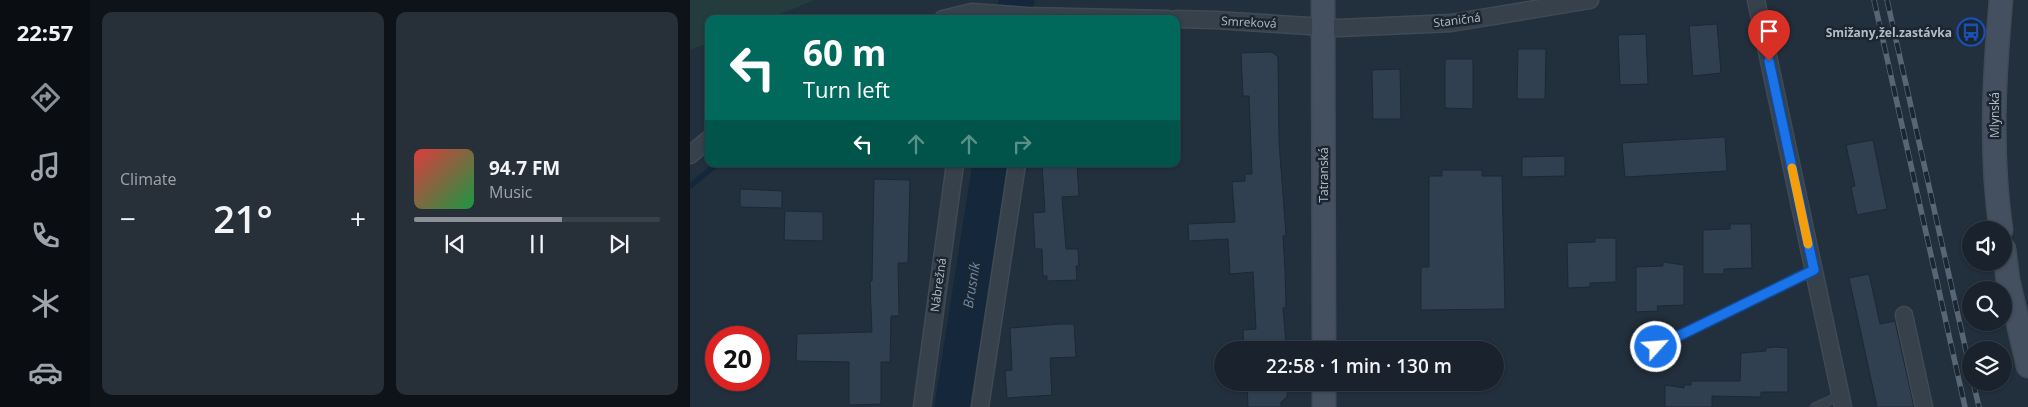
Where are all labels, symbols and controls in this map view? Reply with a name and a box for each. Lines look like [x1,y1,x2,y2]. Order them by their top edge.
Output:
street label: Staničná [1432,9,1482,31]
pin [1748,10,1790,61]
street label: Smreková [1221,12,1277,32]
text: 22:57 [17,17,73,47]
icon: arrive [1755,17,1783,45]
bus stop icon: Smižany,žel.zastávka [1956,17,1986,47]
place label: Smižany,žel.zastávka [1826,24,1952,41]
text: 60 m [803,29,886,76]
icon: left [720,35,785,100]
text: Turn left [803,74,890,104]
icon: directions [28,80,63,115]
street label: Mlynská [1986,92,2003,138]
icon: left [849,130,877,158]
icon: ahead [902,130,930,158]
icon: ahead [955,130,983,158]
icon: right [1008,130,1036,158]
street label: Tatranská [1315,147,1332,203]
icon: music [28,149,63,184]
text: 94.7 FM [489,155,560,181]
text: Climate [120,168,177,190]
text: Music [489,181,533,203]
text: 21° [213,192,273,244]
text: − [120,199,136,237]
text: + [350,199,366,237]
icon: phone [28,218,63,253]
map controls [1962,221,2012,391]
button: sound [1962,221,2012,271]
icon: previous [441,230,469,258]
icon: pause [523,230,551,258]
icon: next [605,230,633,258]
street label: Nábrežná [926,257,950,313]
water label: Brusník [958,259,984,309]
button: search [1962,281,2012,331]
icon: climate [28,286,63,321]
position arrow [1629,320,1681,372]
speed limit sign: 20 [705,326,770,391]
button: layers [1962,341,2012,391]
text: 22:58 · 1 min · 130 m [1266,353,1452,379]
icon: car [28,355,63,390]

